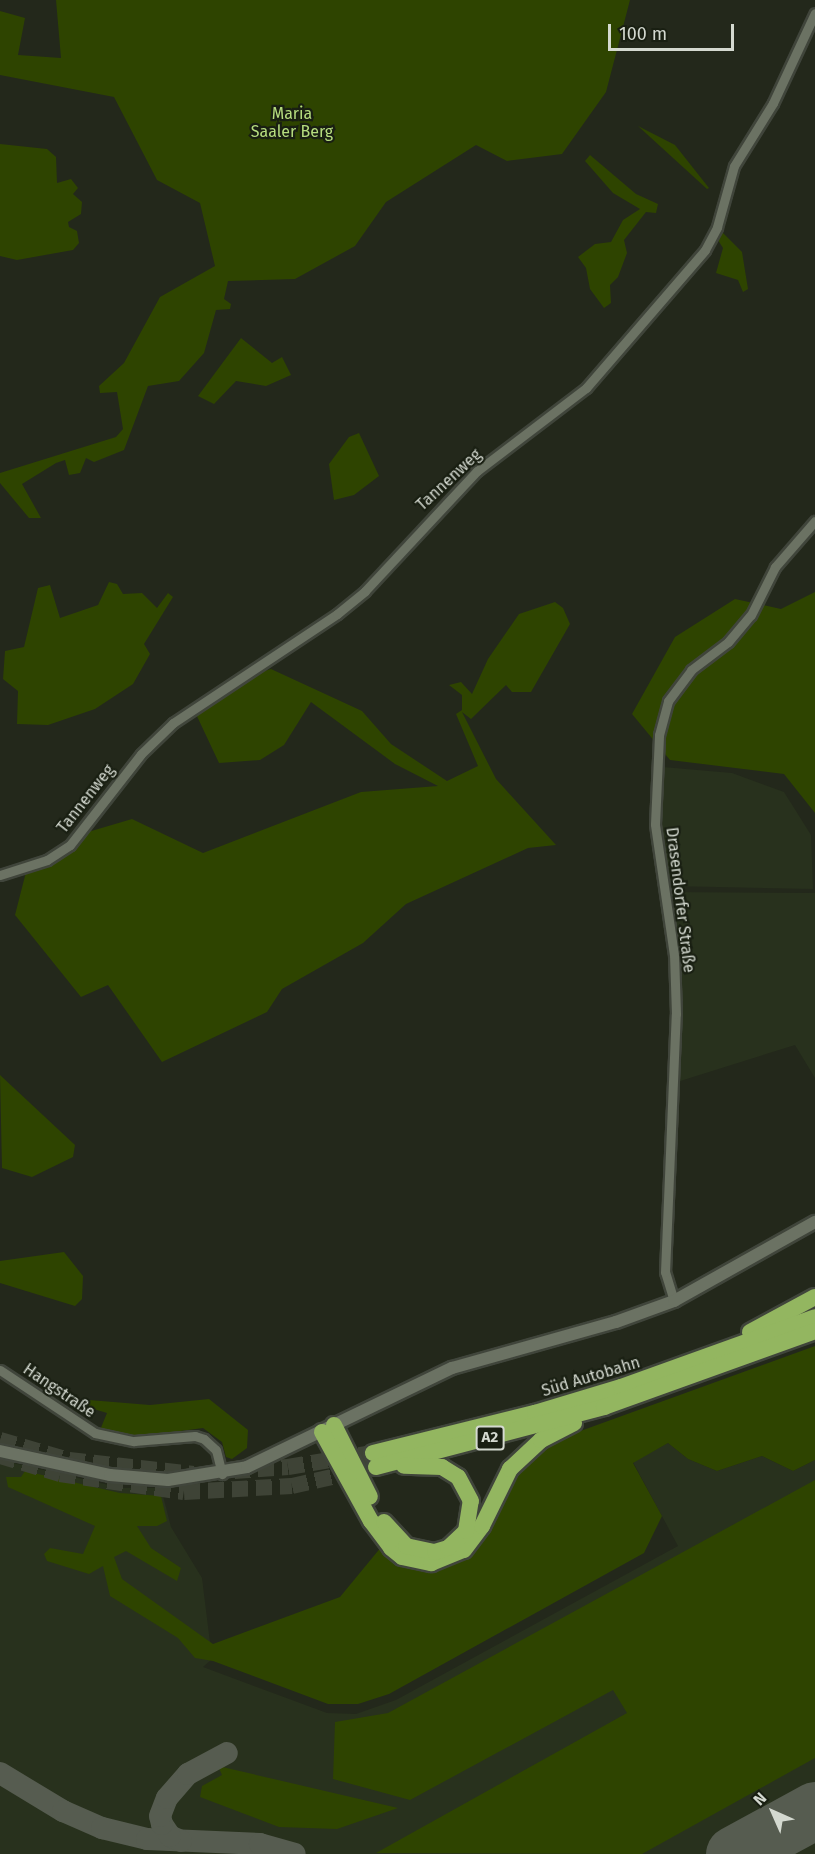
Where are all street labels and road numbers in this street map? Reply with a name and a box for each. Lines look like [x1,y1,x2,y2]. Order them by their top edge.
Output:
street label: Tannenweg [413,445,485,515]
street label: Tannenweg [53,761,119,837]
street label: Drasendorfer Straße [662,826,698,974]
street label: Süd Autobahn [539,1353,643,1401]
street label: Hangstraße [19,1360,99,1422]
road number: A2 [475,1426,505,1450]

